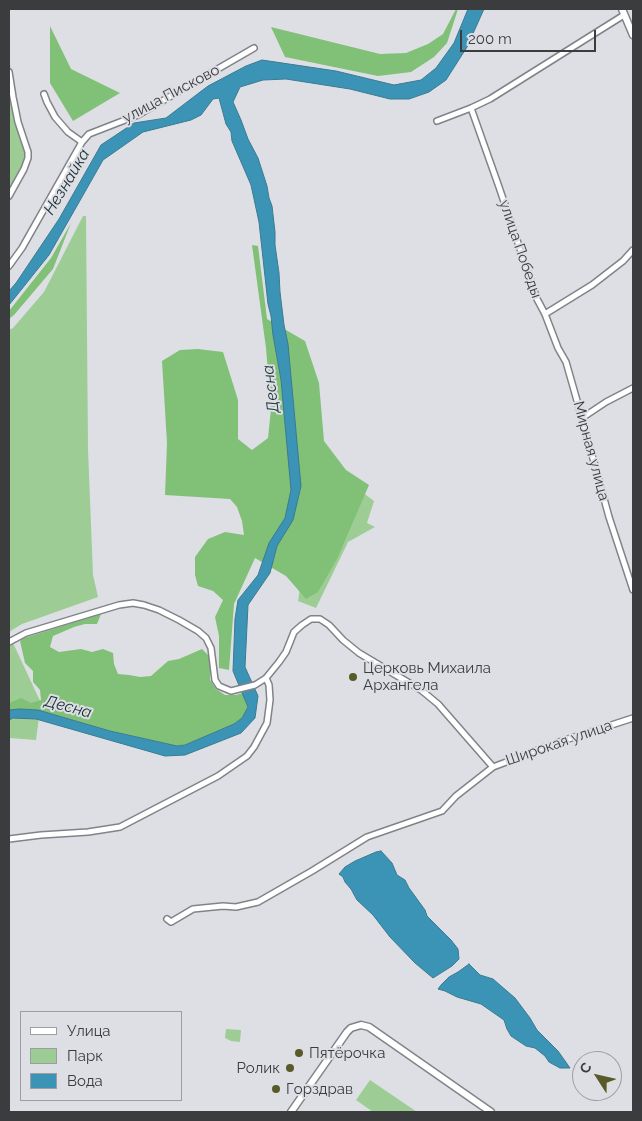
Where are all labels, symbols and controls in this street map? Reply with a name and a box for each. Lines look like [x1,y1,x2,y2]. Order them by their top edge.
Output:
scale bar [462,20,598,52]
text: 200 m [468,30,512,48]
street label: улица Писково [119,61,223,127]
water label: Незнайка [40,146,94,218]
street label: улица Победы [495,198,545,300]
water label: Десна [259,364,283,414]
street label: Мирная улица [569,399,613,503]
place label: Церковь Михаила Архангела [363,659,491,694]
marker: Церковь Михаила Архангела [347,671,359,683]
water label: Десна [42,691,94,723]
street label: Широкая улица [503,716,615,770]
legend [20,1011,182,1101]
text: Улица [67,1022,111,1040]
place label: Пятёрочка [309,1044,385,1062]
text: Парк [67,1047,103,1065]
marker: Пятёрочка [293,1047,305,1059]
north arrow [572,1051,622,1101]
place label: Ролик [237,1059,280,1077]
text: С [576,1059,595,1077]
marker: Ролик [284,1062,296,1074]
text: Вода [67,1072,103,1090]
place label: Горздрав [286,1080,353,1098]
marker: Горздрав [270,1083,282,1095]

